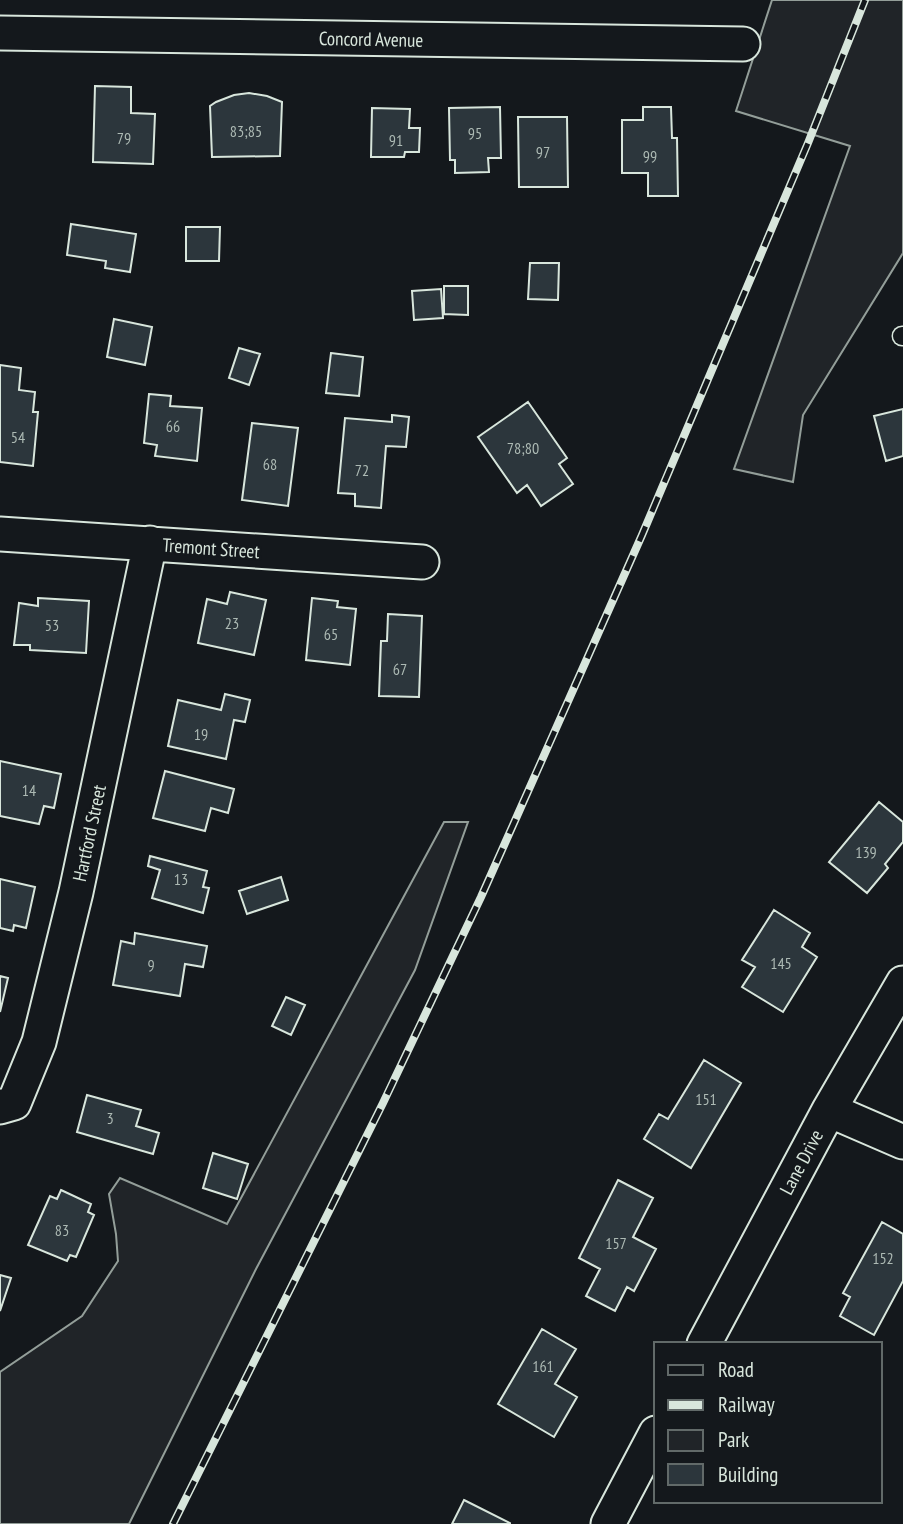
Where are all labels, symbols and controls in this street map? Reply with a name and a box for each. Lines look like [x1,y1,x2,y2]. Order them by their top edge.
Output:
street label: Concord Avenue [319,26,424,52]
house number: 83;85 [230,121,262,141]
house number: 95 [468,123,482,143]
house number: 79 [117,128,131,148]
house number: 91 [389,130,403,150]
house number: 97 [536,142,550,162]
house number: 99 [643,146,657,166]
house number: 66 [166,416,180,436]
house number: 54 [11,427,25,447]
house number: 78;80 [507,438,539,458]
house number: 68 [263,454,277,474]
house number: 72 [355,460,369,480]
street label: Tremont Street [162,533,261,563]
house number: 23 [225,613,239,633]
house number: 53 [45,615,59,635]
house number: 65 [324,624,338,644]
house number: 67 [393,659,407,679]
house number: 19 [194,724,208,744]
house number: 14 [22,780,36,800]
street label: Hartford Street [67,782,111,884]
house number: 139 [855,842,877,862]
house number: 13 [174,869,188,889]
house number: 145 [770,953,792,973]
house number: 9 [147,955,155,975]
house number: 151 [695,1089,717,1109]
house number: 3 [106,1108,114,1128]
street label: Lane Drive [774,1125,828,1199]
house number: 83 [55,1220,69,1240]
house number: 157 [605,1233,627,1253]
house number: 152 [872,1248,894,1268]
legend [654,1342,882,1503]
house number: 161 [532,1356,554,1376]
text: Road [718,1356,754,1383]
text: Railway [718,1391,775,1418]
text: Park [718,1426,749,1453]
text: Building [718,1461,778,1488]

